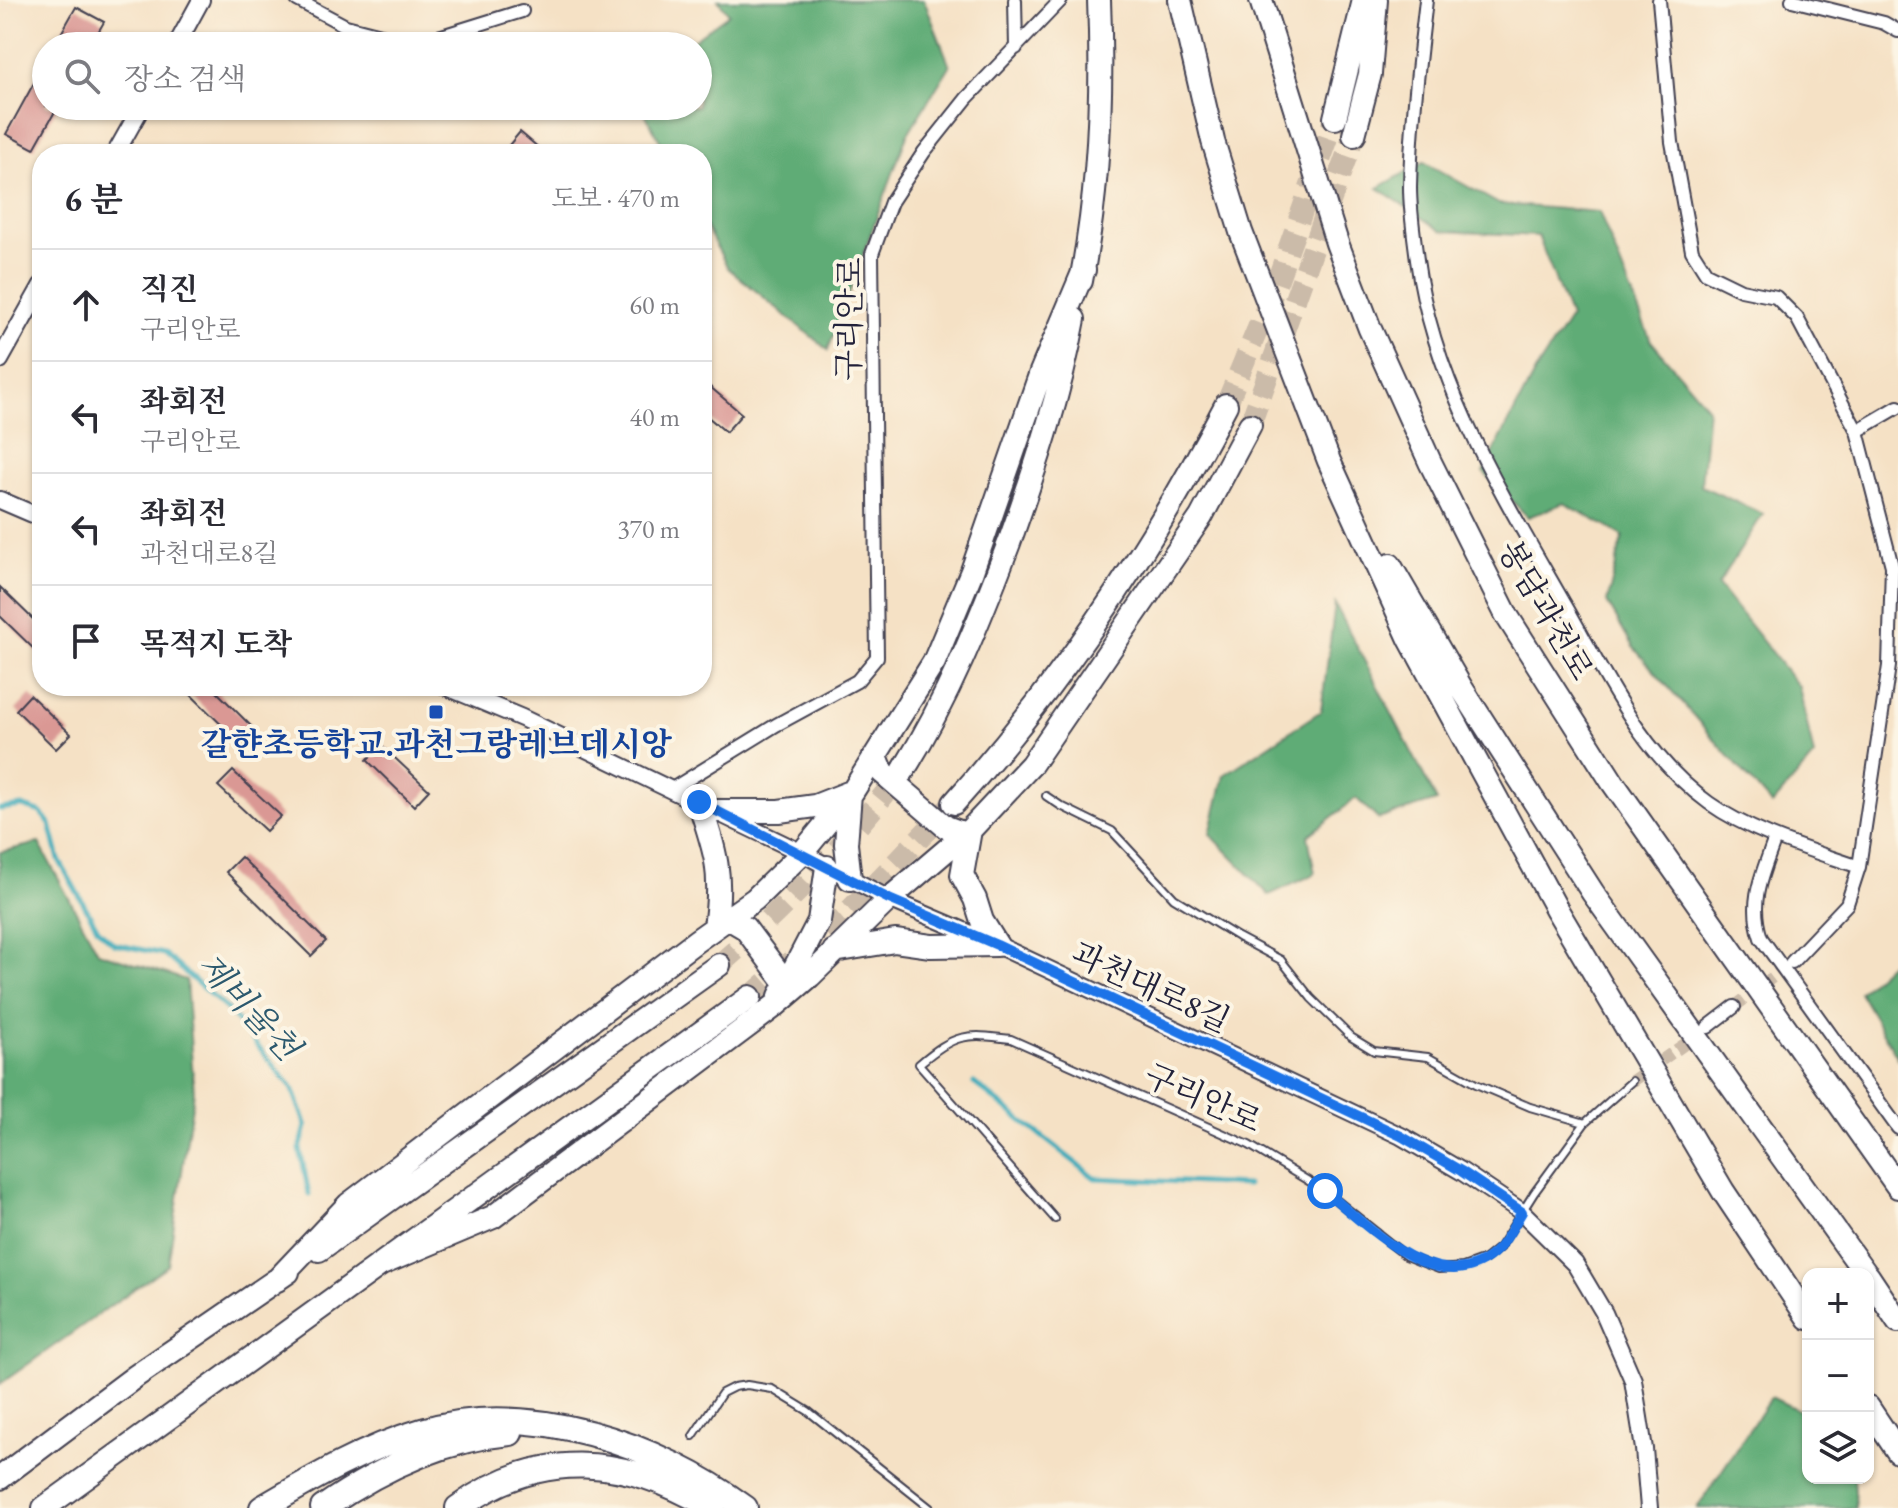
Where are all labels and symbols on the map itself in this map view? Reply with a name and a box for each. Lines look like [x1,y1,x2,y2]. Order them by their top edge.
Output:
street label: 구리안로 [827,257,871,381]
street label: 봉담과천로 [1489,533,1603,688]
marker: 갈햔초등학교.과천그랑레브데시앙 [427,703,445,721]
place label: 갈햔초등학교.과천그랑레브데시앙 [200,723,672,765]
route end [681,784,717,820]
street label: 과천대로8길 [1065,932,1237,1042]
water label: 제비울천 [188,943,311,1071]
street label: 구리안로 [1138,1054,1268,1142]
route start [1307,1173,1343,1209]

